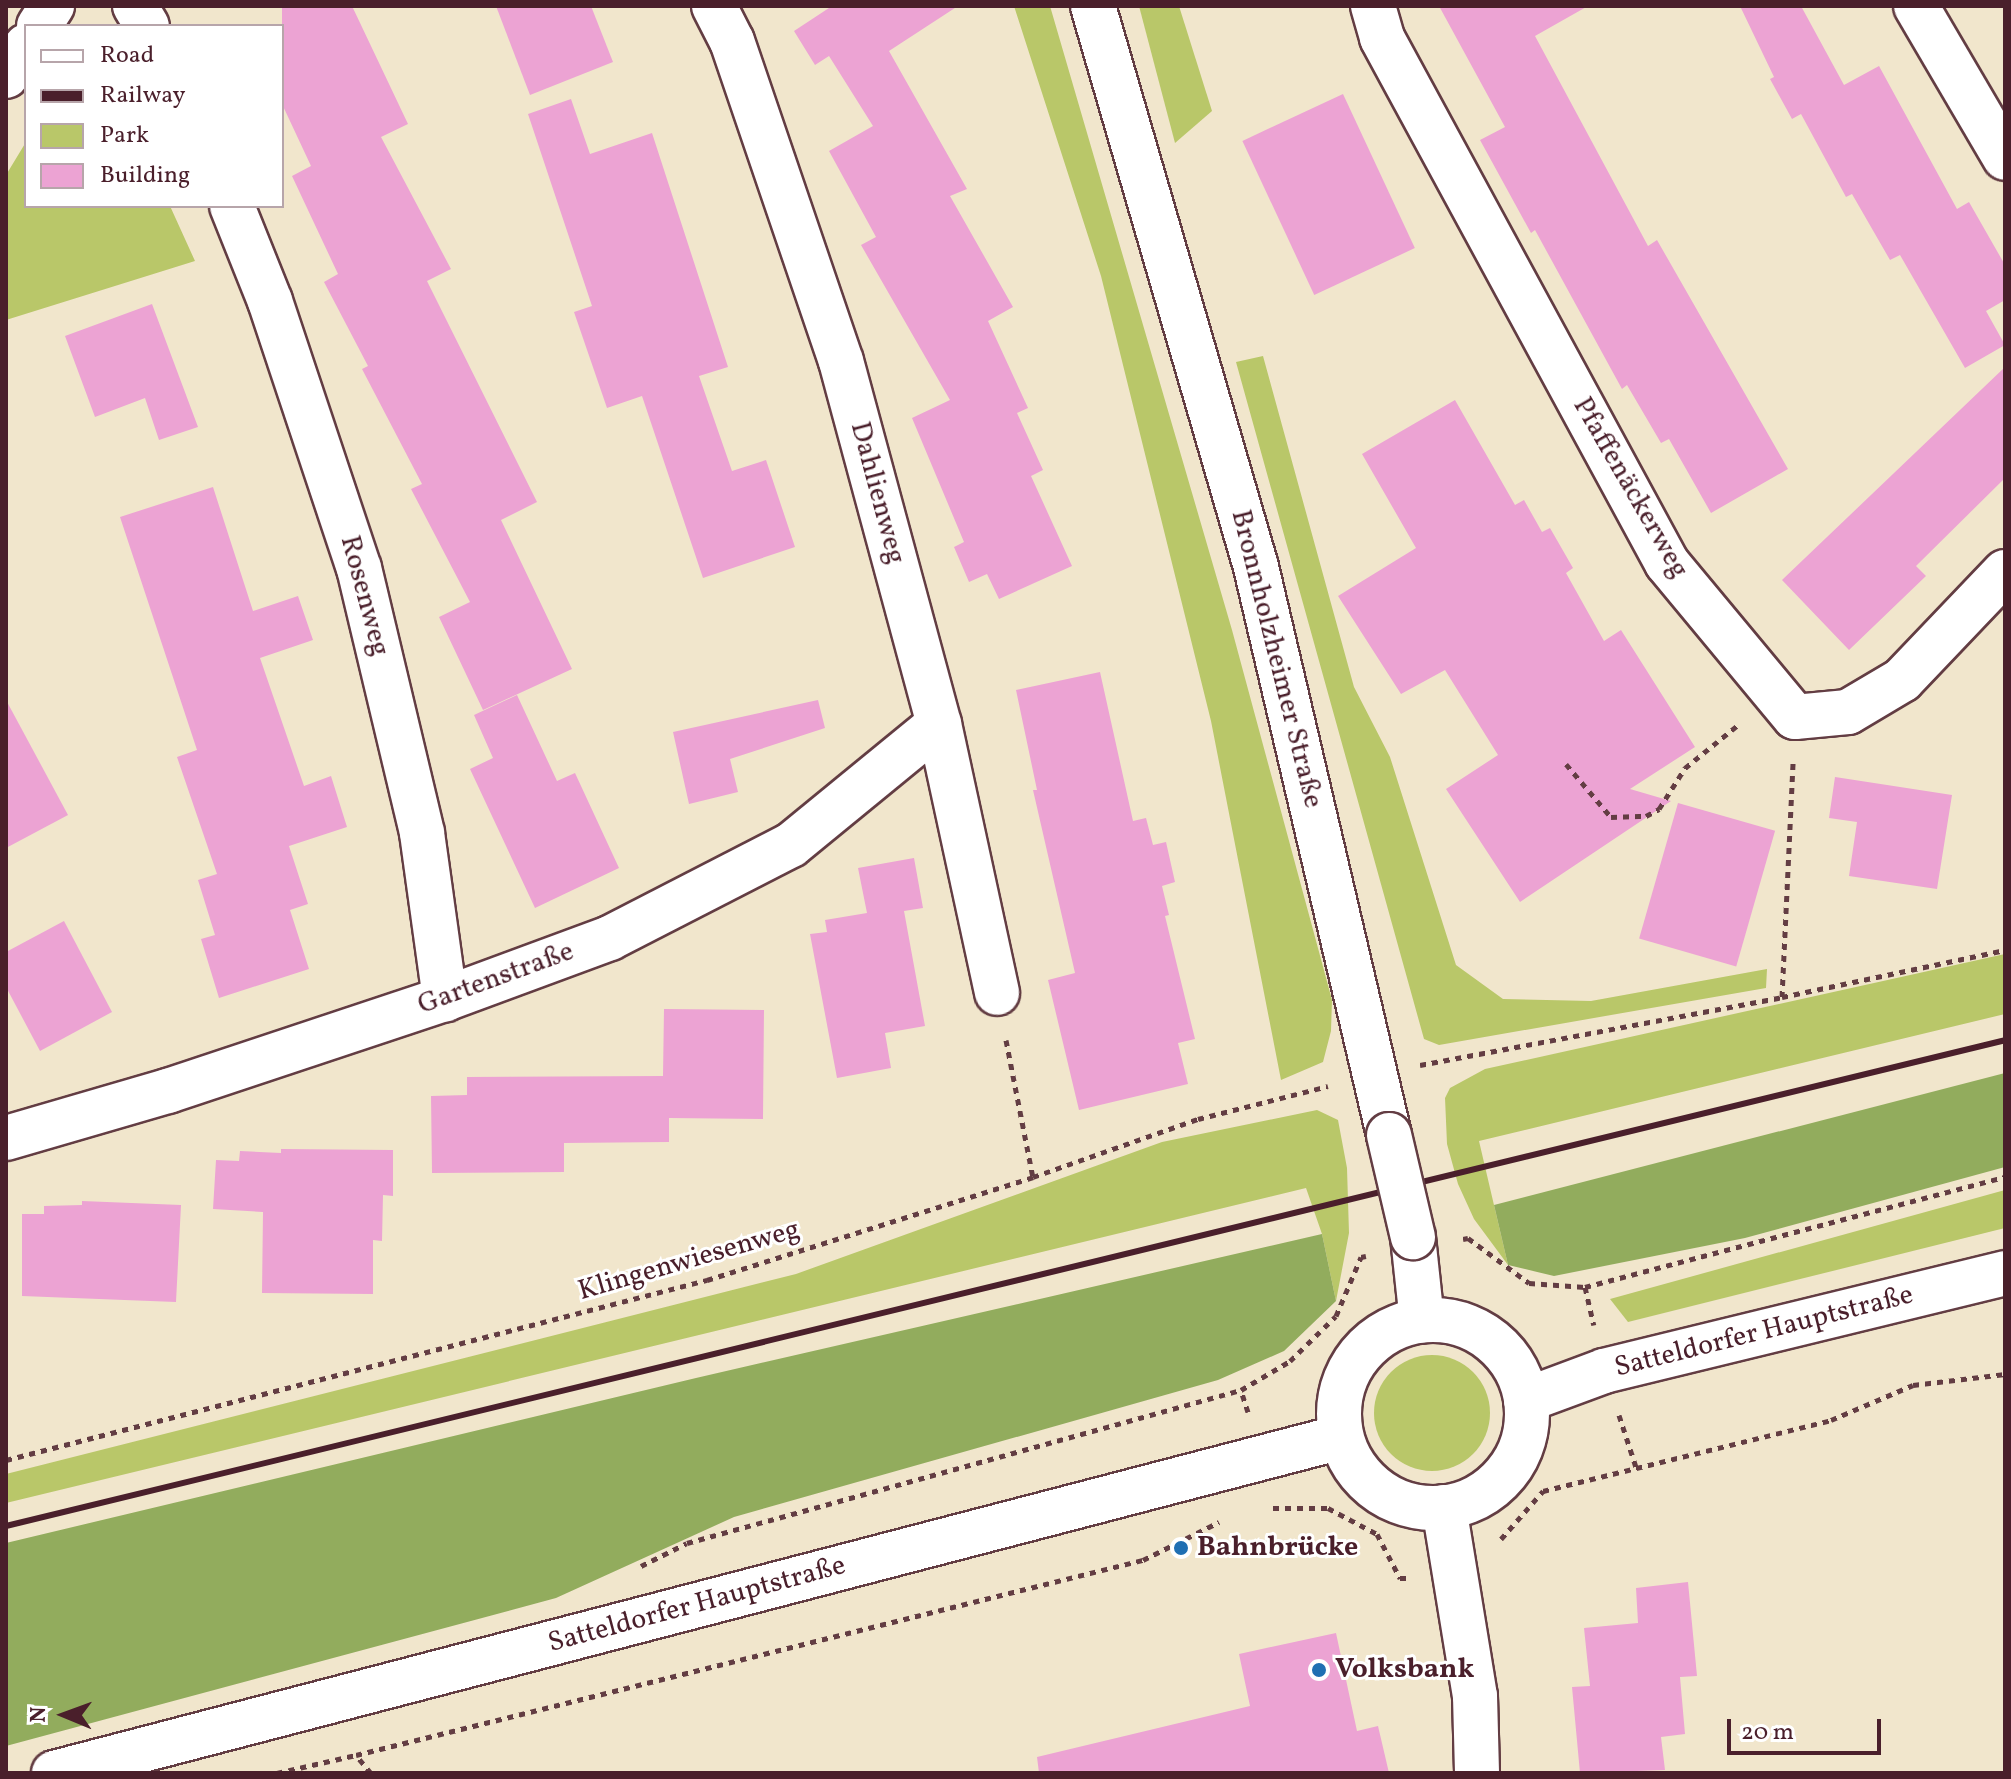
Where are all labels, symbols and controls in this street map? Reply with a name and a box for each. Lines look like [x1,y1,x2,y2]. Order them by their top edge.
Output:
legend [24,24,284,208]
text: Road [100,39,154,73]
text: Railway [100,79,186,113]
text: Park [100,119,149,153]
text: Building [100,159,190,193]
street label: Pfaffenäckerweg [1565,392,1695,584]
street label: Dahlienweg [842,418,912,568]
street label: Bronnholzheimer Straße [1223,507,1329,811]
street label: Rosenweg [332,532,396,660]
street label: Gartenstraße [414,935,578,1023]
street label: Klingenwiesenweg [574,1213,804,1309]
street label: Satteldorfer Hauptstraße [1611,1279,1917,1385]
place label: Bahnbrücke [1197,1531,1358,1565]
marker: Bahnbrücke [1172,1539,1190,1557]
street label: Satteldorfer Hauptstraße [545,1549,849,1661]
place label: Volksbank [1335,1653,1475,1687]
marker: Volksbank [1310,1661,1328,1679]
north arrow [24,1675,104,1755]
scale bar [1731,1703,1885,1753]
text: N [24,1706,55,1723]
text: 20 m [1741,1716,1794,1750]

